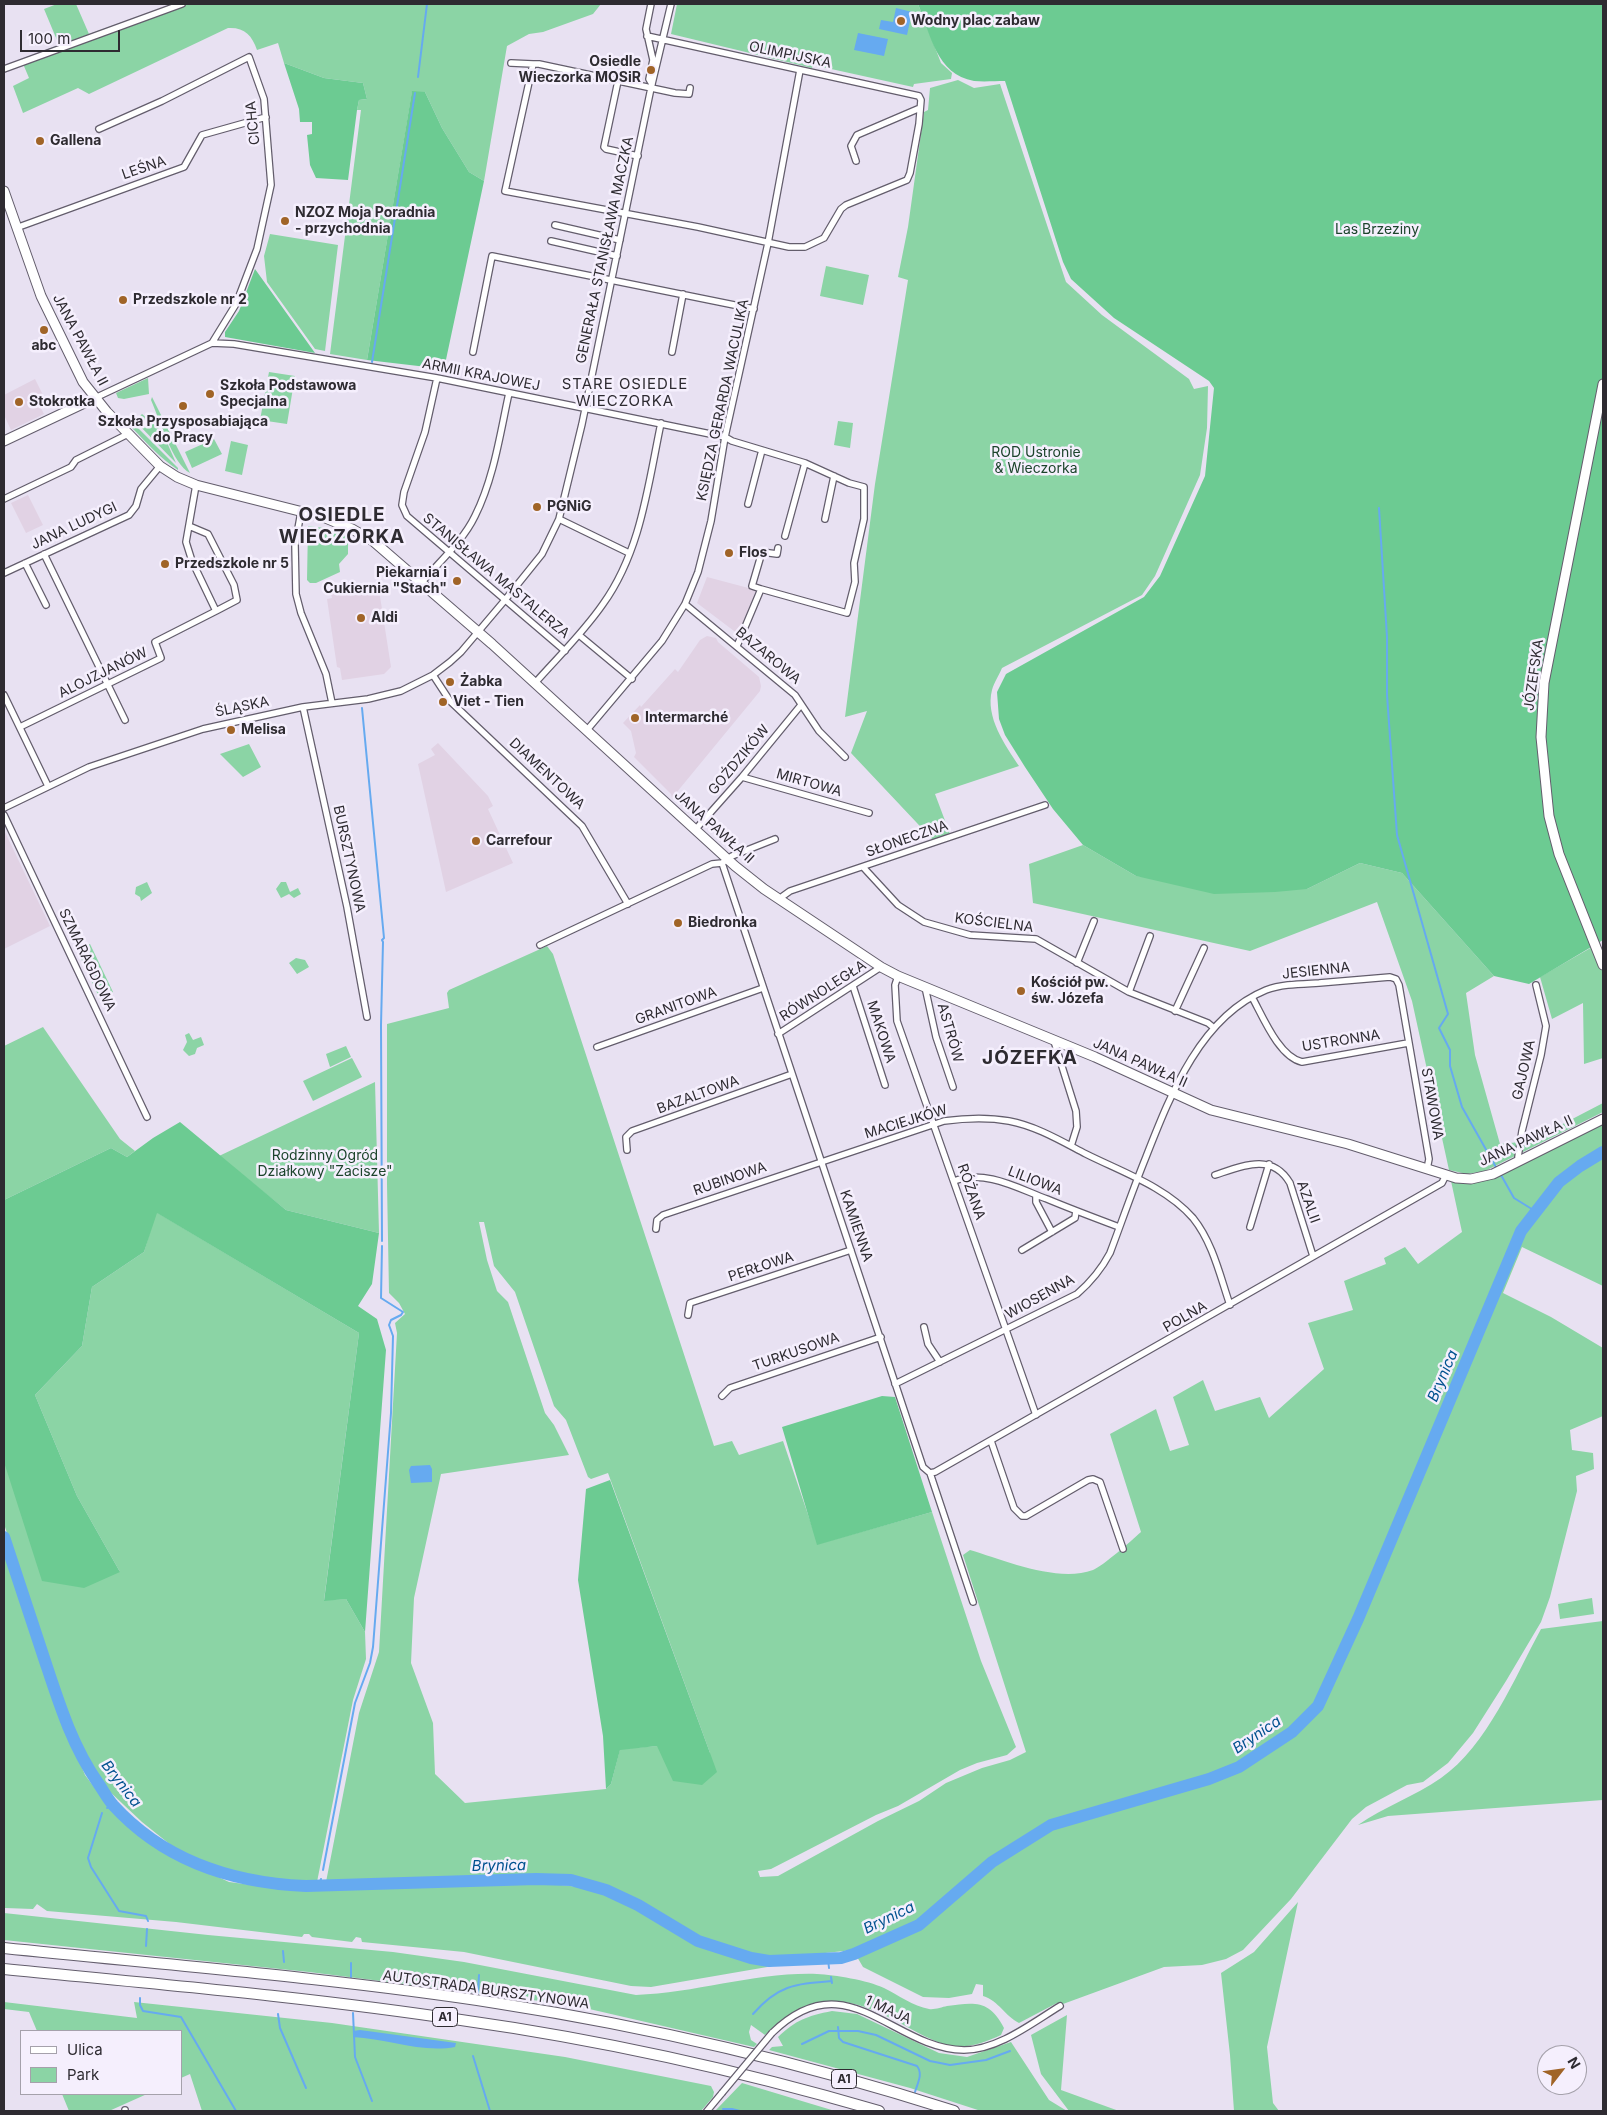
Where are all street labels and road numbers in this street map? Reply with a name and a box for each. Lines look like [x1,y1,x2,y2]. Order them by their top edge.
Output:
street label: OLIMPIJSKA [747,38,833,72]
street label: CICHA [242,100,264,146]
street label: GENERAŁA STANISŁAWA MACZKA [573,135,637,365]
street label: LEŚNA [120,153,168,183]
street label: JANA PAWŁA II [49,291,111,389]
street label: KSIĘDZA GERARDA WACULIKA [693,297,753,503]
street label: ARMII KRAJOWEJ [421,355,541,395]
street label: JANA LUDYGI [28,499,120,553]
street label: STANISŁAWA MASTALERZA [419,510,573,642]
street label: BAZAROWA [732,624,804,688]
street label: JÓZEFSKA [1521,638,1547,712]
street label: ALOJZJANÓW [56,644,150,702]
street label: ŚLĄSKA [214,693,270,721]
street label: GOŹDZIKÓW [705,722,773,798]
street label: DIAMENTOWA [506,735,588,813]
street label: MIRTOWA [774,766,844,800]
street label: JANA PAWŁA II [671,787,757,867]
street label: BURSZTYNOWA [329,804,369,914]
street label: SŁONECZNA [864,817,950,861]
street label: SZMARAGDOWA [55,906,119,1014]
street label: KOŚCIELNA [954,910,1034,936]
street label: RÓWNOLEGŁA [777,957,869,1025]
street label: JESIENNA [1281,959,1351,983]
street label: GRANITOWA [633,984,719,1028]
street label: MAKOWA [863,999,899,1065]
street label: ASTRÓW [933,1001,967,1065]
street label: USTRONNA [1301,1027,1381,1055]
street label: JANA PAWŁA II [1090,1035,1190,1091]
street label: GAJOWA [1509,1038,1539,1102]
street label: STAWOWA [1417,1067,1447,1141]
street label: BAZALTOWA [655,1072,741,1118]
street label: MACIEJKÓW [863,1101,949,1143]
street label: JANA PAWŁA II [1476,1112,1576,1170]
street label: RUBINOWA [691,1159,769,1199]
street label: RÓŻANA [954,1162,988,1222]
street label: LILIOWA [1006,1163,1064,1199]
street label: AZALII [1293,1179,1323,1225]
street label: KAMIENNA [836,1188,876,1264]
street label: PERŁOWA [726,1249,796,1285]
street label: WIOSENNA [1003,1271,1077,1323]
street label: POLNA [1160,1298,1210,1336]
street label: TURKUSOWA [750,1329,842,1375]
street label: AUTOSTRADA BURSZTYNOWA [382,1967,590,2013]
street label: 1 MAJA [862,1992,914,2028]
road number: A1 [432,2008,458,2026]
road number: A1 [832,2070,856,2088]

